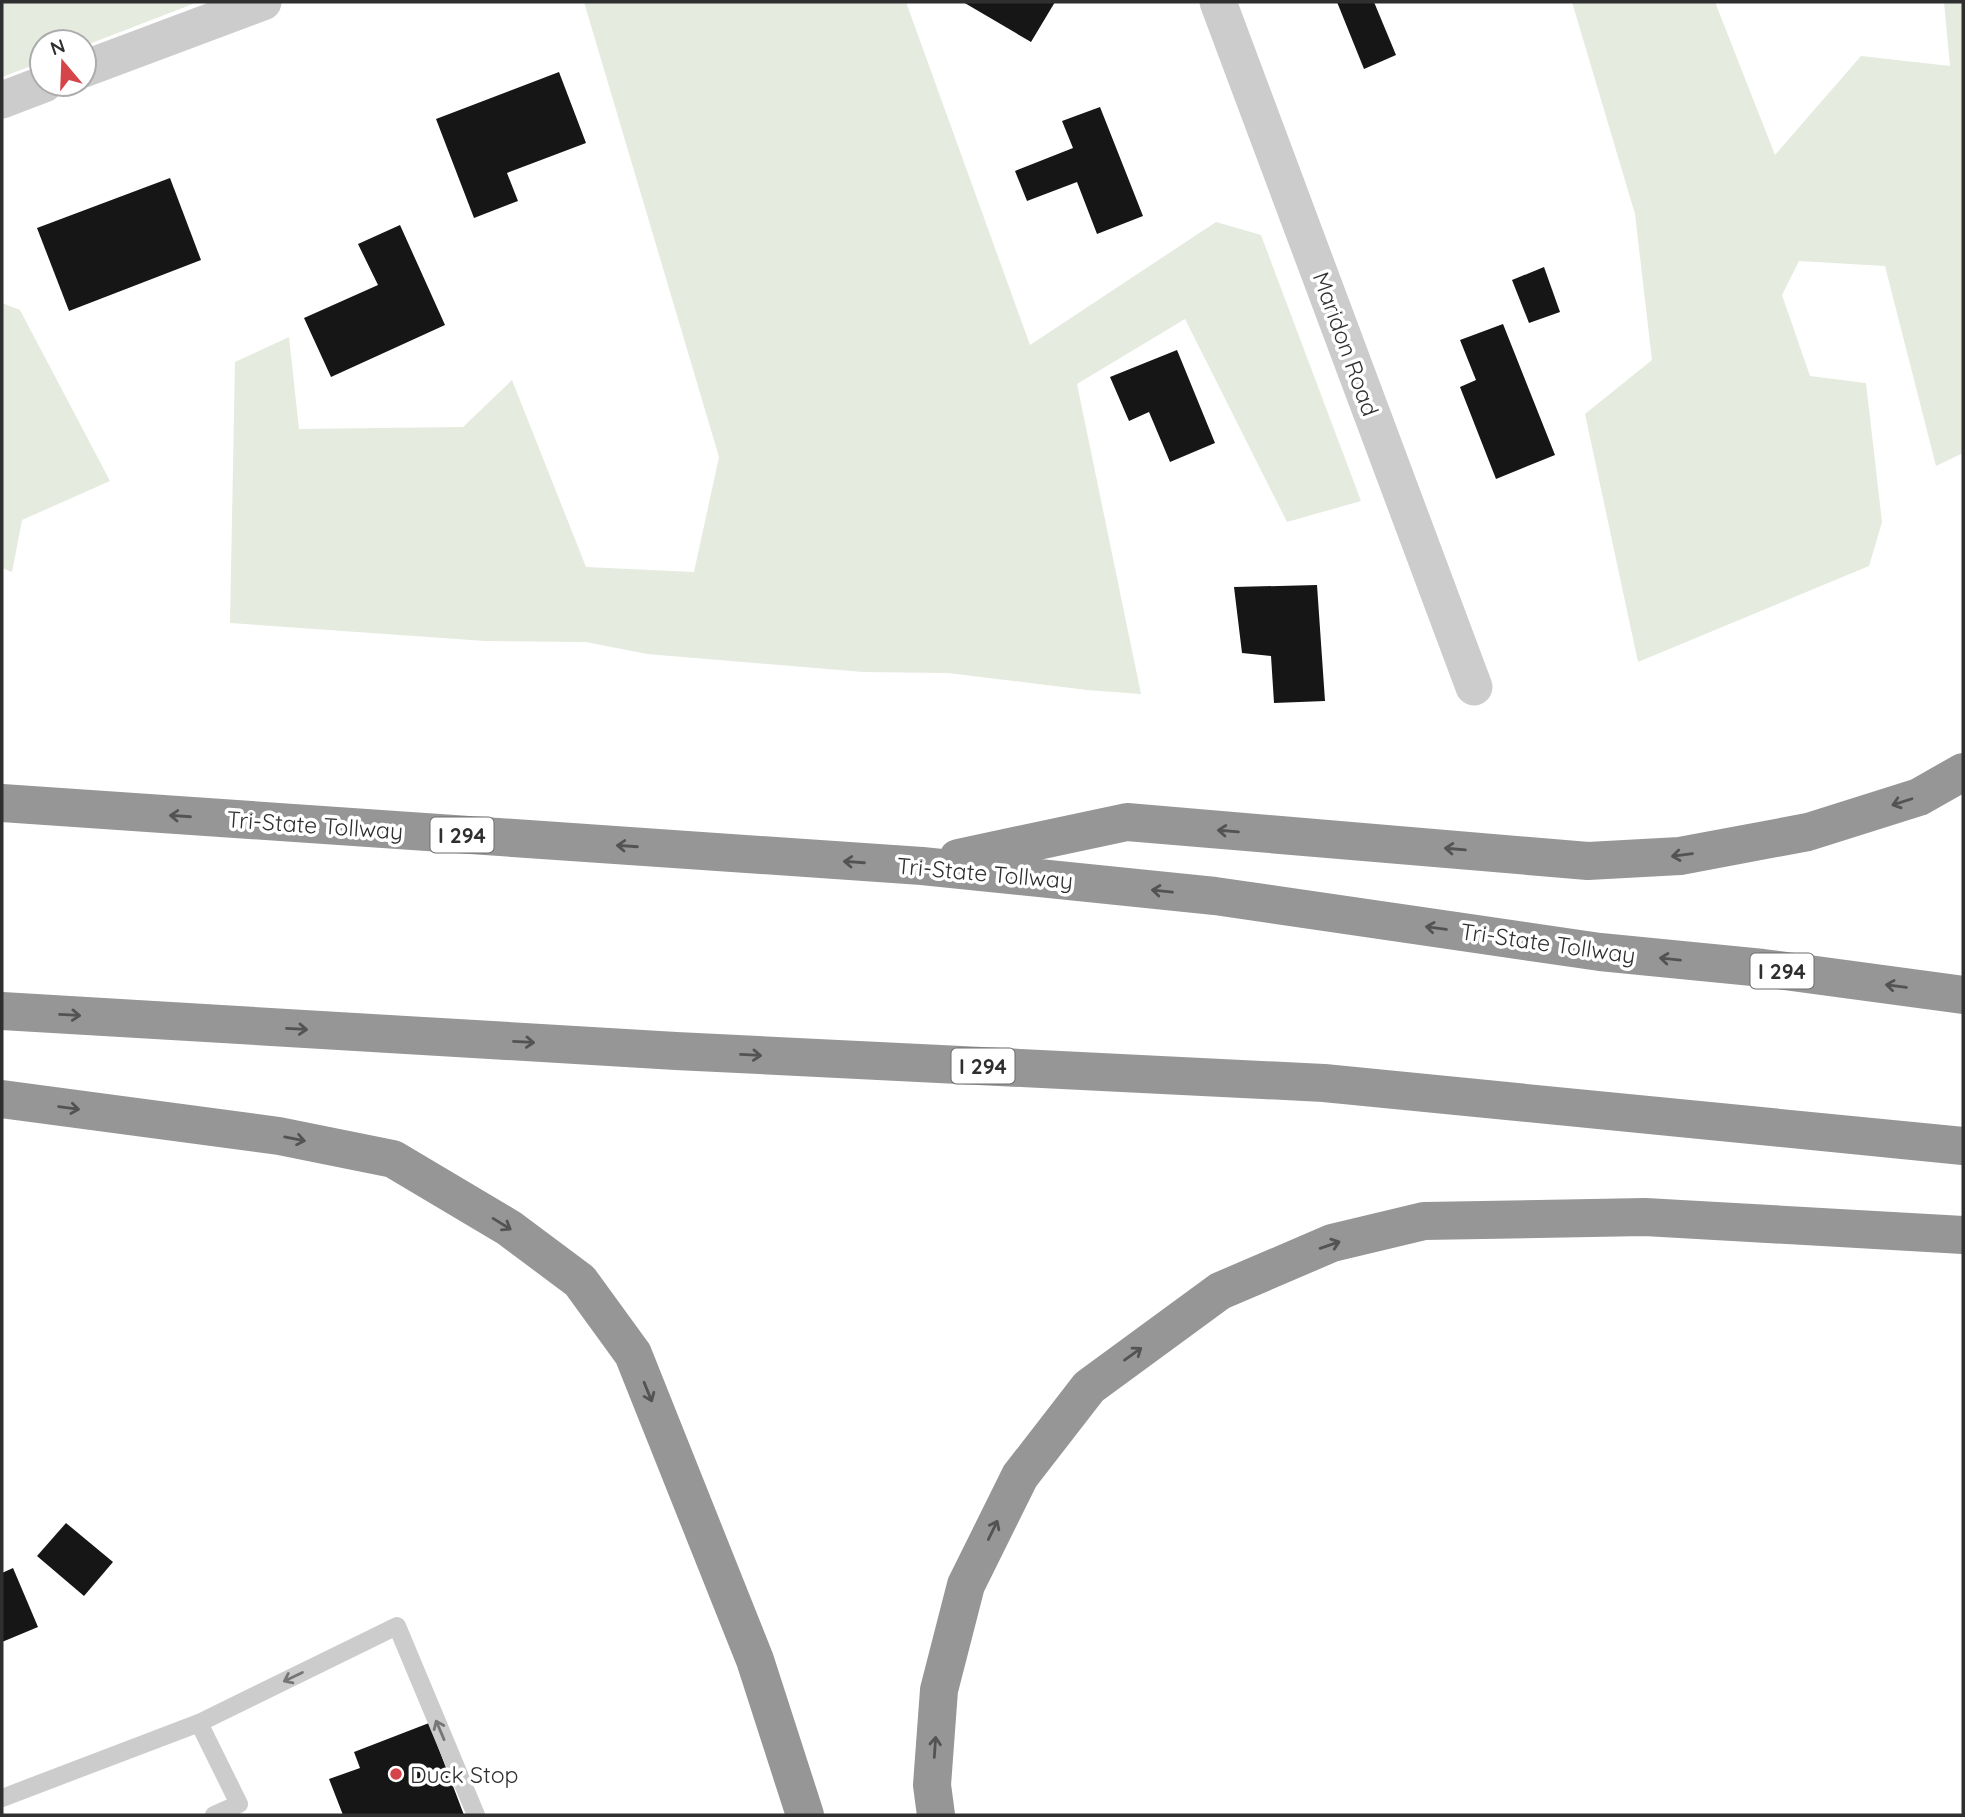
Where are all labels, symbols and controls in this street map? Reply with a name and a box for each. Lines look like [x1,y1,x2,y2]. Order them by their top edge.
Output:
north arrow [28,28,98,98]
text: N [47,33,68,61]
street label: Maridon Road [1307,268,1385,420]
one-way arrow [1892,797,1914,809]
street label: Tri-State Tollway [226,804,404,846]
one-way arrow [168,809,191,822]
road number: I 294 [430,818,494,852]
one-way arrow [1217,824,1240,837]
one-way arrow [616,839,638,852]
one-way arrow [1444,842,1467,855]
one-way arrow [1671,848,1694,861]
street label: Tri-State Tollway [896,851,1074,895]
one-way arrow [842,855,865,868]
one-way arrow [1151,884,1174,897]
street label: Tri-State Tollway [1459,916,1637,970]
one-way arrow [1425,921,1448,934]
one-way arrow [1659,952,1682,965]
road number: I 294 [1750,954,1814,988]
one-way arrow [1885,979,1907,992]
one-way arrow [58,1009,81,1022]
one-way arrow [285,1022,308,1035]
one-way arrow [512,1036,535,1049]
road number: I 294 [951,1048,1014,1084]
one-way arrow [739,1049,762,1062]
one-way arrow [58,1102,80,1115]
one-way arrow [283,1133,306,1147]
one-way arrow [492,1218,512,1232]
one-way arrow [1319,1238,1341,1250]
one-way arrow [1123,1347,1142,1362]
one-way arrow [643,1381,656,1402]
one-way arrow [987,1520,1001,1541]
one-way arrow [283,1671,304,1685]
one-way arrow [433,1719,446,1741]
one-way arrow [929,1737,942,1759]
place label: Duck Stop [410,1760,519,1789]
marker: Duck Stop [388,1766,404,1782]

